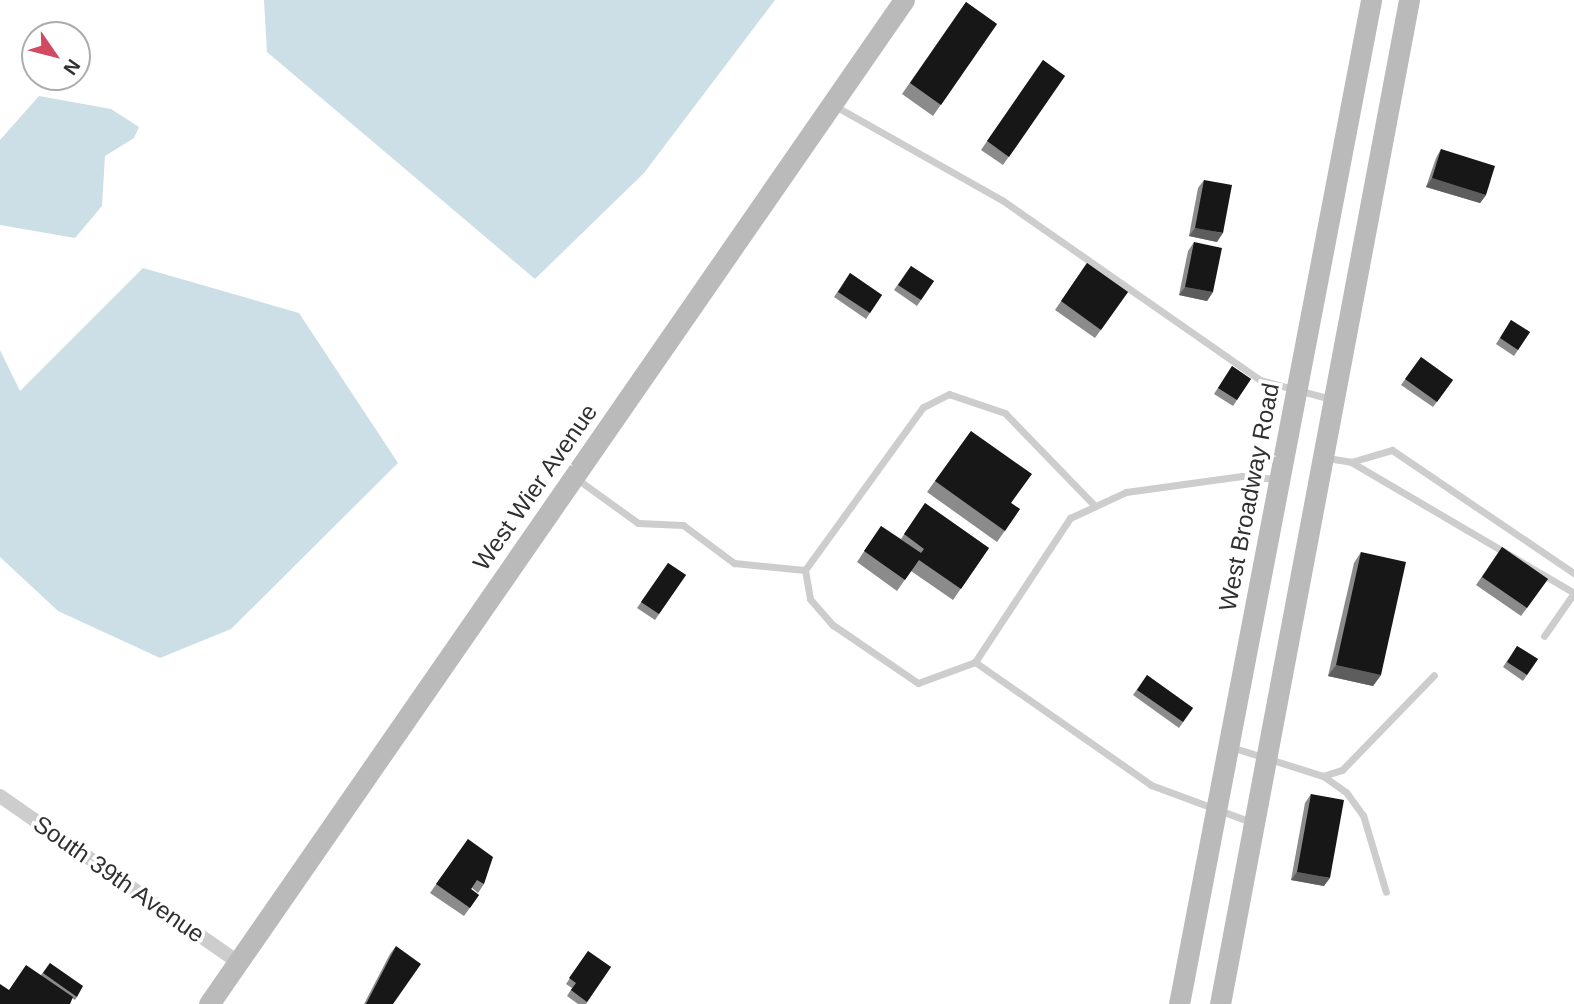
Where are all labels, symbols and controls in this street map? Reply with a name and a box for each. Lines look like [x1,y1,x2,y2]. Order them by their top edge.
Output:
north arrow [21,21,91,91]
text: N [59,56,85,79]
street label: West Broadway Road [1213,381,1285,613]
street label: West Wier Avenue [466,398,604,576]
street label: South 39th Avenue [27,809,211,949]

